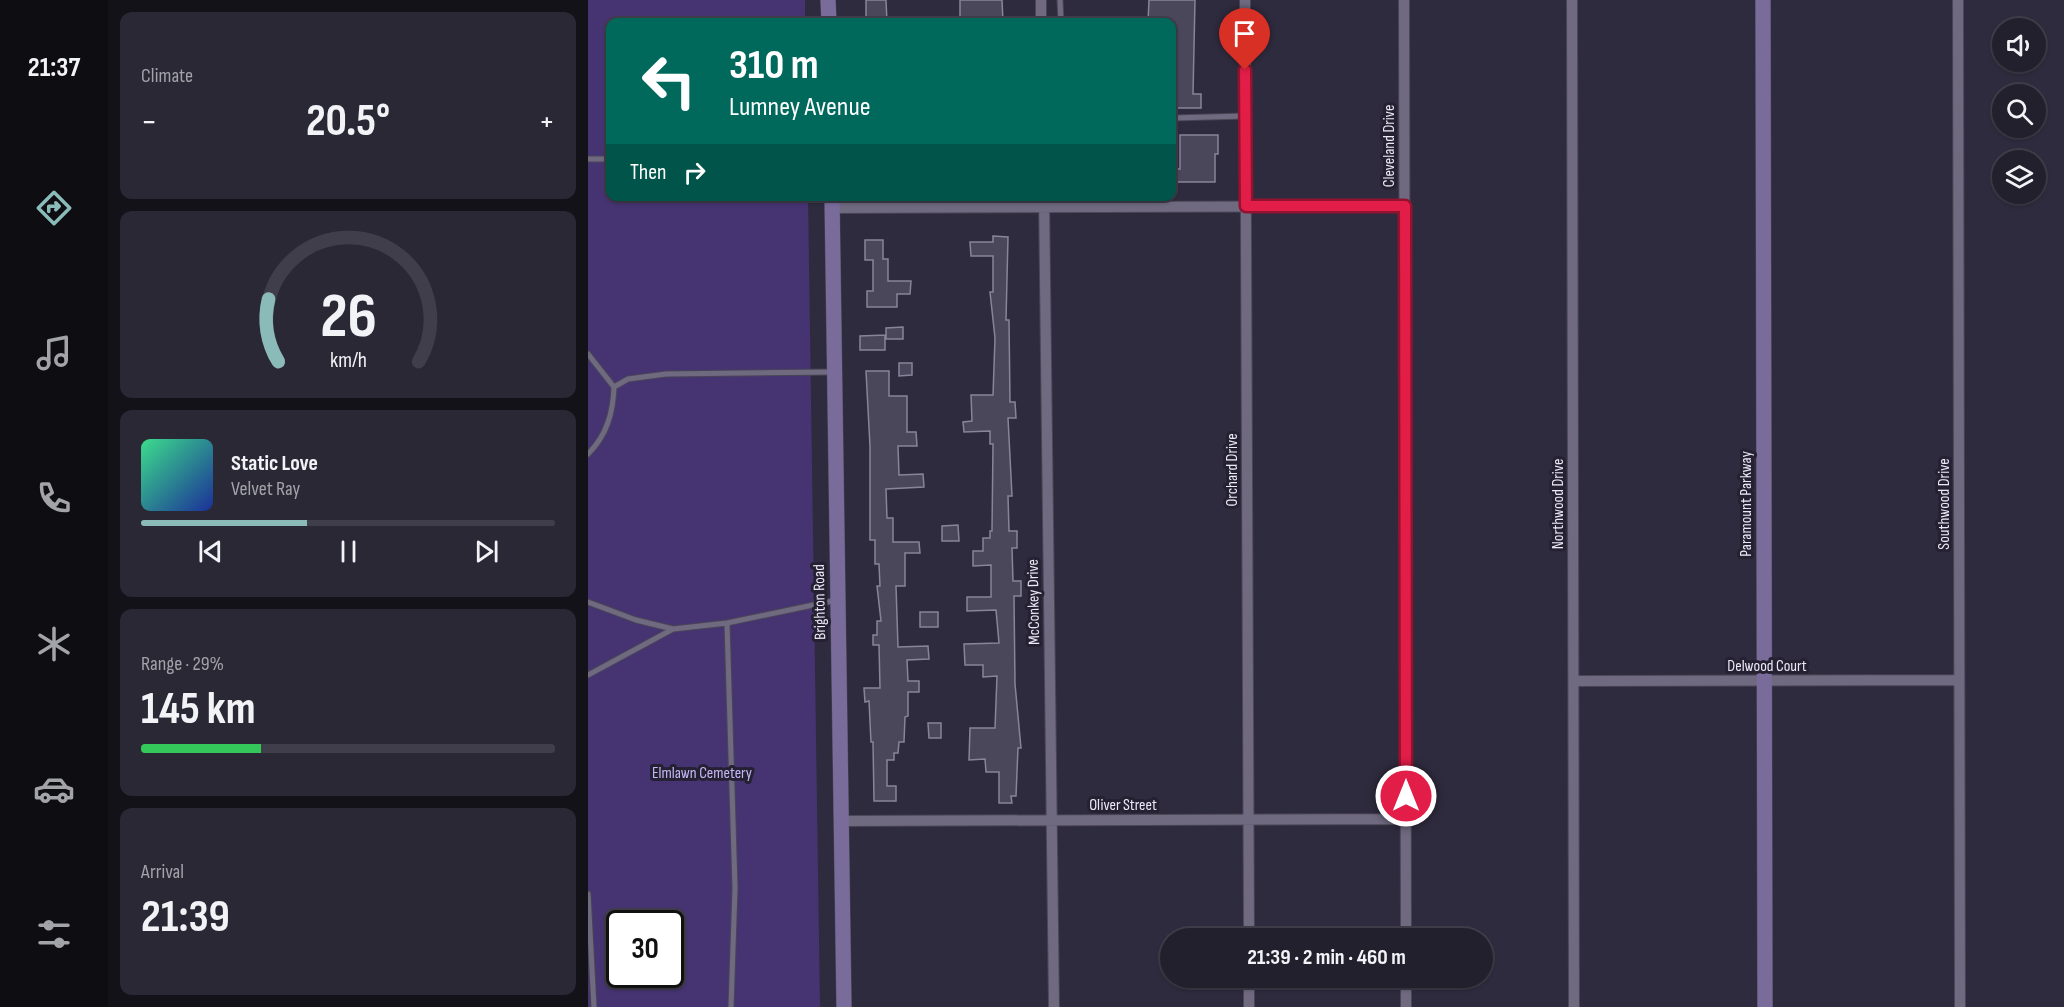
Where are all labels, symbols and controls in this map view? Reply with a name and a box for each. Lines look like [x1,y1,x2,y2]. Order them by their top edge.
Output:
pin [1219,8,1270,70]
icon: arrive [1228,17,1261,50]
map controls [1992,18,2046,204]
button: sound [1992,18,2046,72]
text: 310 m [729,40,819,91]
icon: left [630,42,708,120]
text: 21:37 [28,52,80,84]
text: Climate [141,64,193,88]
button: search [1992,84,2046,138]
text: Lumney Avenue [729,91,871,123]
text: 20.5° [306,94,390,149]
text: − [141,102,157,142]
text: + [539,102,555,142]
street label: Cleveland Drive [1380,105,1399,187]
button: layers [1992,150,2046,204]
icon: right [678,156,711,189]
text: Then [630,159,666,186]
icon: directions [33,187,75,229]
text: 26 [320,280,376,355]
icon: music [33,332,75,374]
text: km/h [329,348,367,373]
street label: Orchard Drive [1223,433,1242,507]
text: Static Love [231,450,318,477]
street label: Paramount Parkway [1737,451,1756,557]
street label: Southwood Drive [1935,458,1954,550]
street label: Northwood Drive [1549,459,1568,549]
icon: phone [33,477,75,519]
text: Velvet Ray [231,477,300,501]
icon: previous [194,535,227,568]
icon: pause [332,535,365,568]
icon: next [470,535,503,568]
street label: McConkey Drive [1024,559,1044,645]
street label: Brighton Road [810,564,830,640]
icon: climate [33,623,75,665]
text: Range · 29% [141,652,224,676]
street label: Delwood Court [1727,657,1807,676]
text: 145 km [141,682,256,737]
park label: Elmlawn Cemetery [652,764,752,783]
position arrow [1374,764,1438,828]
icon: car [33,768,75,810]
street label: Oliver Street [1089,796,1157,815]
text: Arrival [141,860,184,884]
text: 21:39 [141,890,230,945]
speed limit sign: 30 [606,910,684,988]
icon: filters [33,913,75,955]
text: 21:39 · 2 min · 460 m [1247,944,1406,971]

